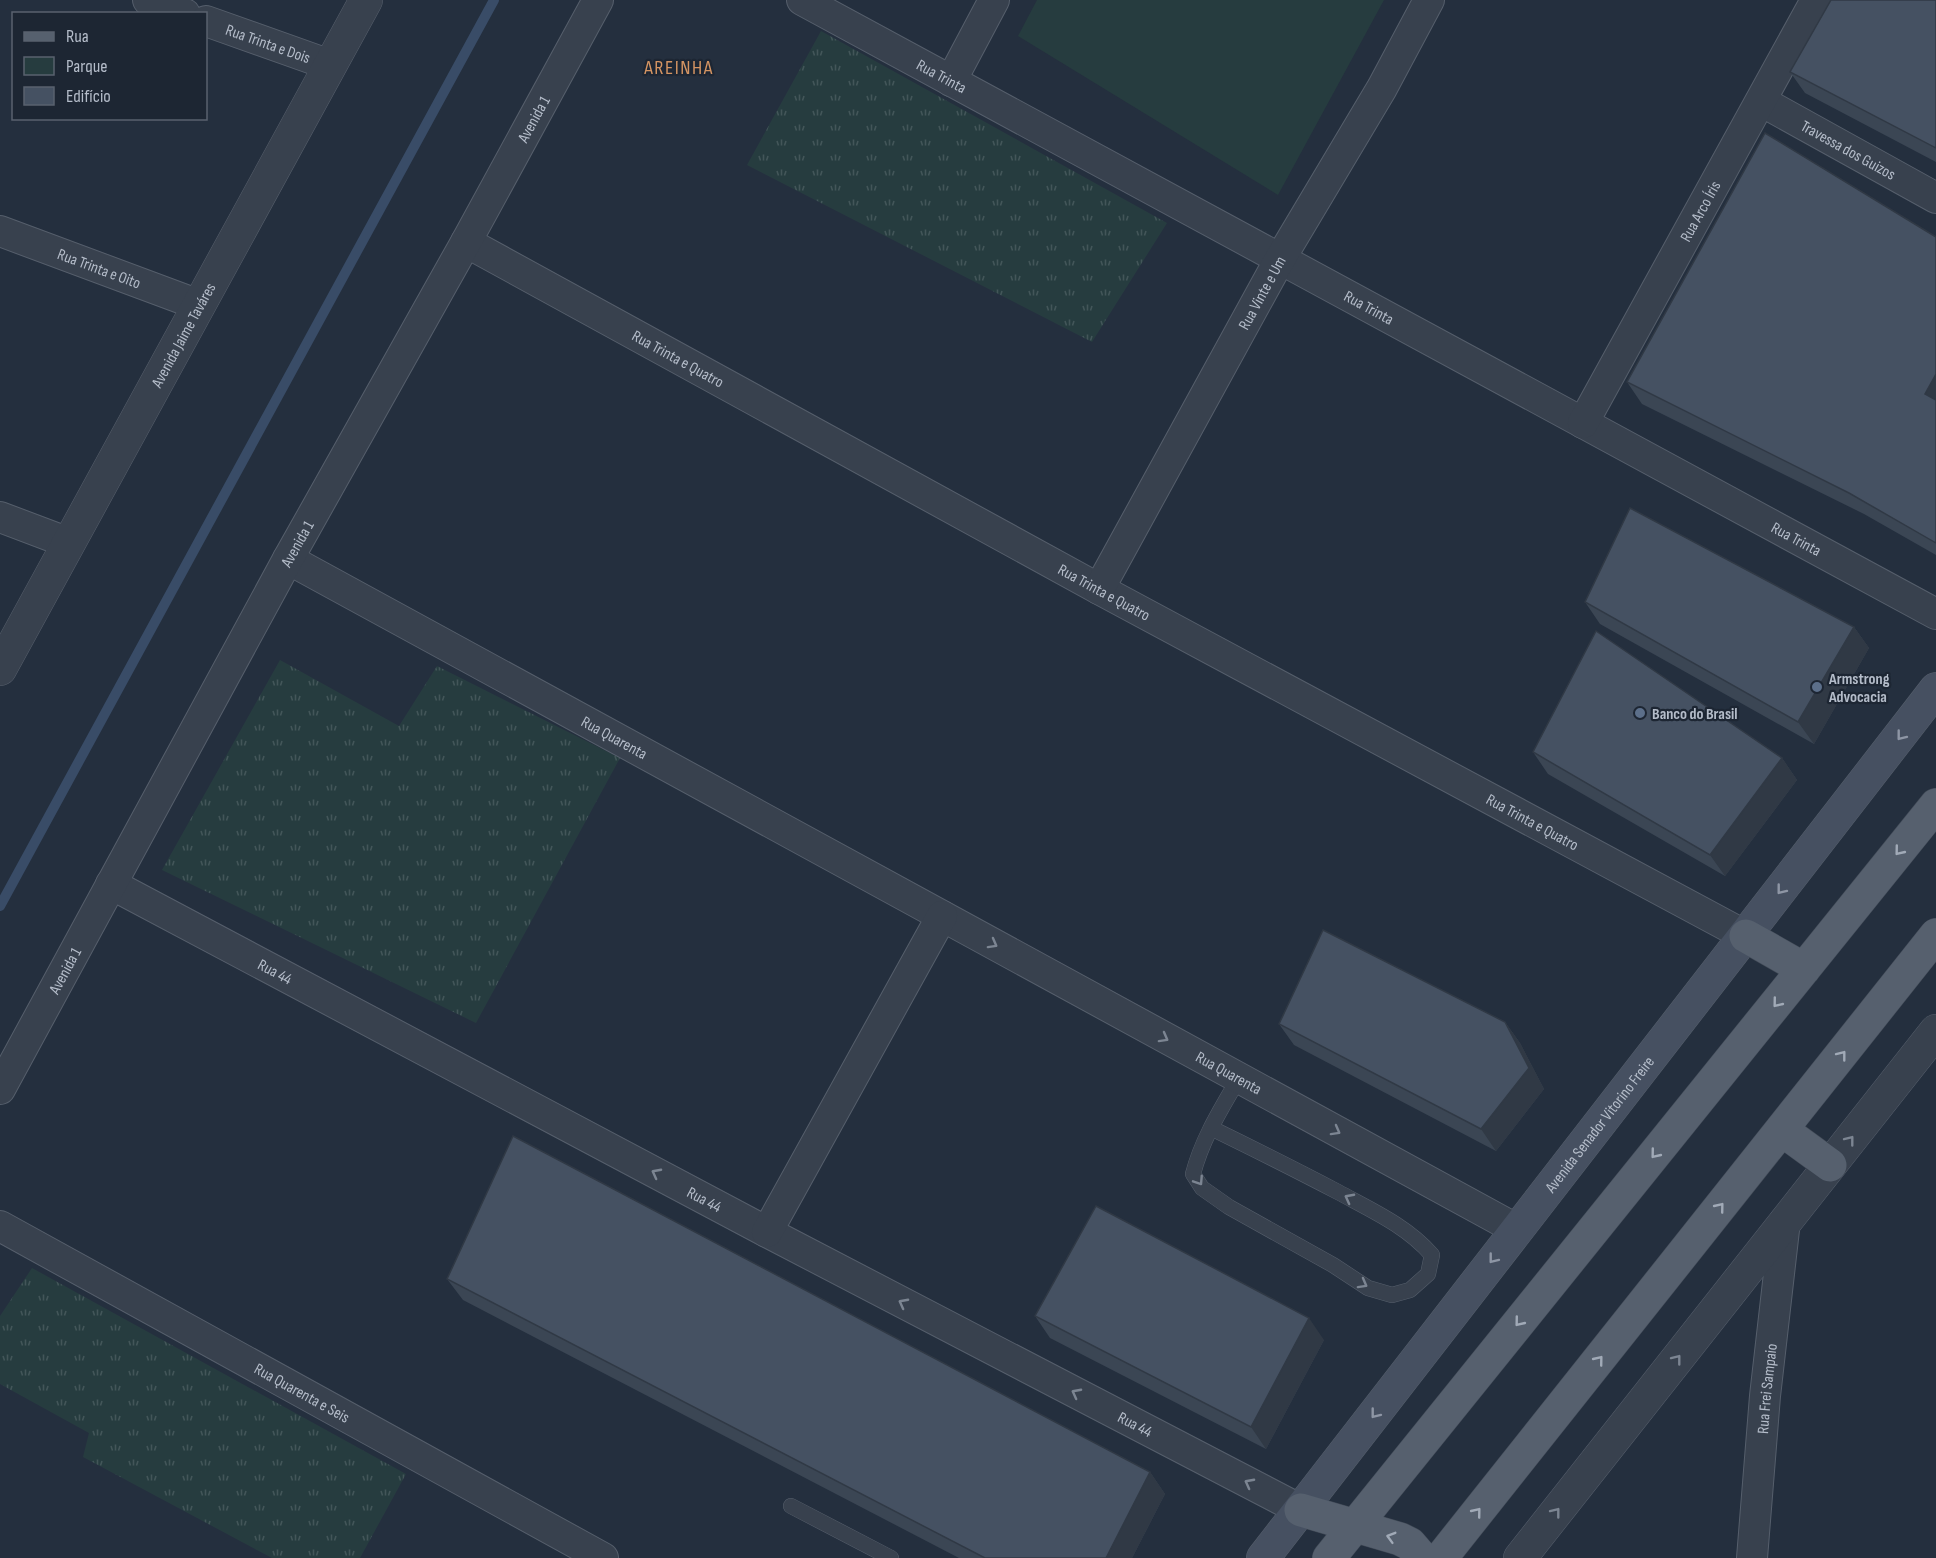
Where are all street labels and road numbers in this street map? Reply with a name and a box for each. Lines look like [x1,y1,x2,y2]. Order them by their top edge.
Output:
street label: Rua Trinta e Dois [223,21,313,68]
street label: Rua Trinta [913,56,969,98]
street label: Avenida 1 [514,93,555,147]
street label: Travessa dos Guizos [1797,117,1899,185]
street label: Rua Arco Íris [1677,178,1726,245]
street label: Rua Trinta e Oito [55,245,143,294]
street label: Rua Vinte e Um [1235,253,1291,333]
street label: Avenida Jaime Taváres [147,280,221,392]
street label: Rua Trinta [1340,287,1397,330]
street label: Rua Trinta e Quatro [628,327,727,392]
street label: Avenida 1 [277,517,319,571]
street label: Rua Trinta [1768,519,1824,561]
street label: Rua Trinta e Quatro [1054,560,1153,626]
street label: Rua Quarenta [578,713,650,764]
street label: Rua Trinta e Quatro [1483,790,1581,855]
street label: Avenida 1 [45,944,86,998]
street label: Rua 44 [254,956,295,990]
street label: Rua Quarenta [1192,1048,1265,1099]
street label: Avenida Senador Vitorino Freire [1541,1053,1659,1198]
street label: Rua 44 [683,1183,725,1217]
street label: Rua Frei Sampaio [1754,1342,1782,1435]
street label: Rua Quarenta e Seis [251,1360,353,1428]
street label: Rua 44 [1114,1408,1156,1442]

